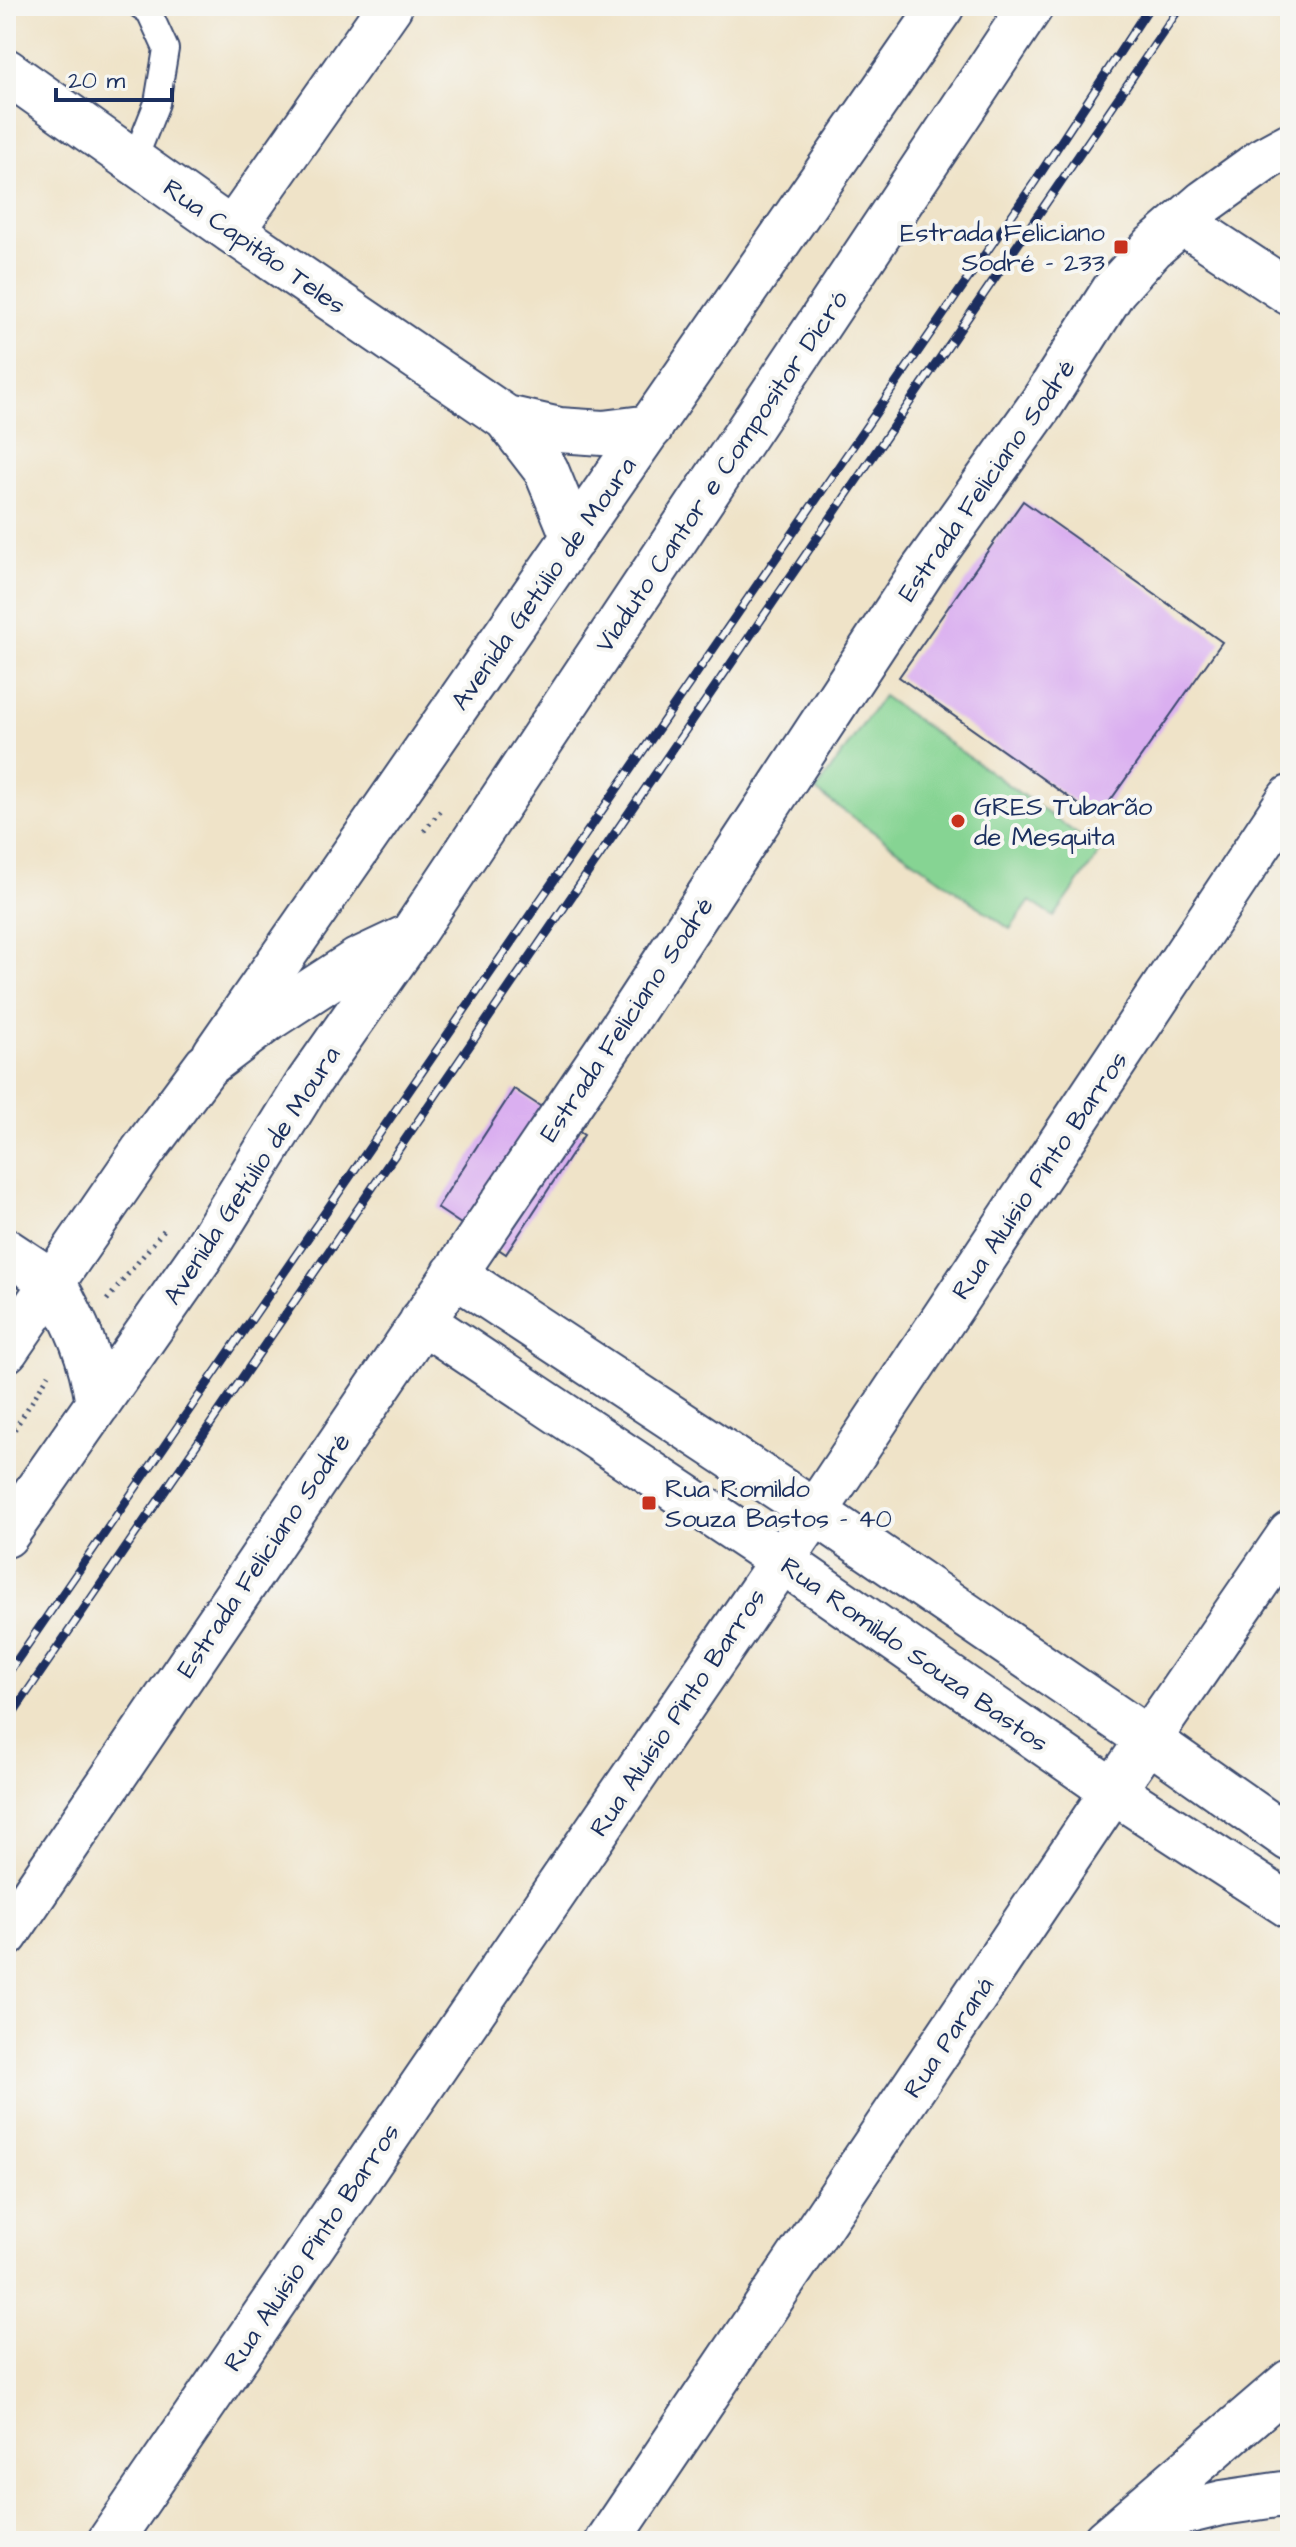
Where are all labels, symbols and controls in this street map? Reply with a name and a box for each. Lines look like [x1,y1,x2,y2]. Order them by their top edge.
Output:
scale bar [56,52,172,102]
text: 20 m [68,64,125,98]
street label: Rua Capitão Teles [156,170,353,323]
place label: Estrada Feliciano Sodré - 233 [900,215,1105,281]
marker: Estrada Feliciano Sodré - 233 [1112,238,1130,256]
street label: Viaduto Cantor e Compositor Dicró [587,283,857,660]
street label: Estrada Feliciano Sodré [889,352,1084,609]
street label: Avenida Getúlio de Moura [443,450,645,717]
place label: GRES Tubarão de Mesquita [974,789,1153,855]
marker: GRES Tubarão de Mesquita [949,812,967,830]
street label: Estrada Feliciano Sodré [531,890,722,1149]
street label: Avenida Getúlio de Moura [155,1039,349,1312]
street label: Rua Aluísio Pinto Barros [943,1044,1137,1307]
street label: Estrada Feliciano Sodré [168,1426,359,1685]
place label: Rua Romildo Souza Bastos - 40 [665,1471,892,1537]
marker: Rua Romildo Souza Bastos - 40 [640,1494,658,1512]
street label: Rua Romildo Souza Bastos [773,1549,1055,1761]
street label: Rua Aluísio Pinto Barros [581,1581,775,1844]
street label: Rua Paraná [895,1970,1003,2105]
street label: Rua Aluísio Pinto Barros [215,2116,409,2379]

